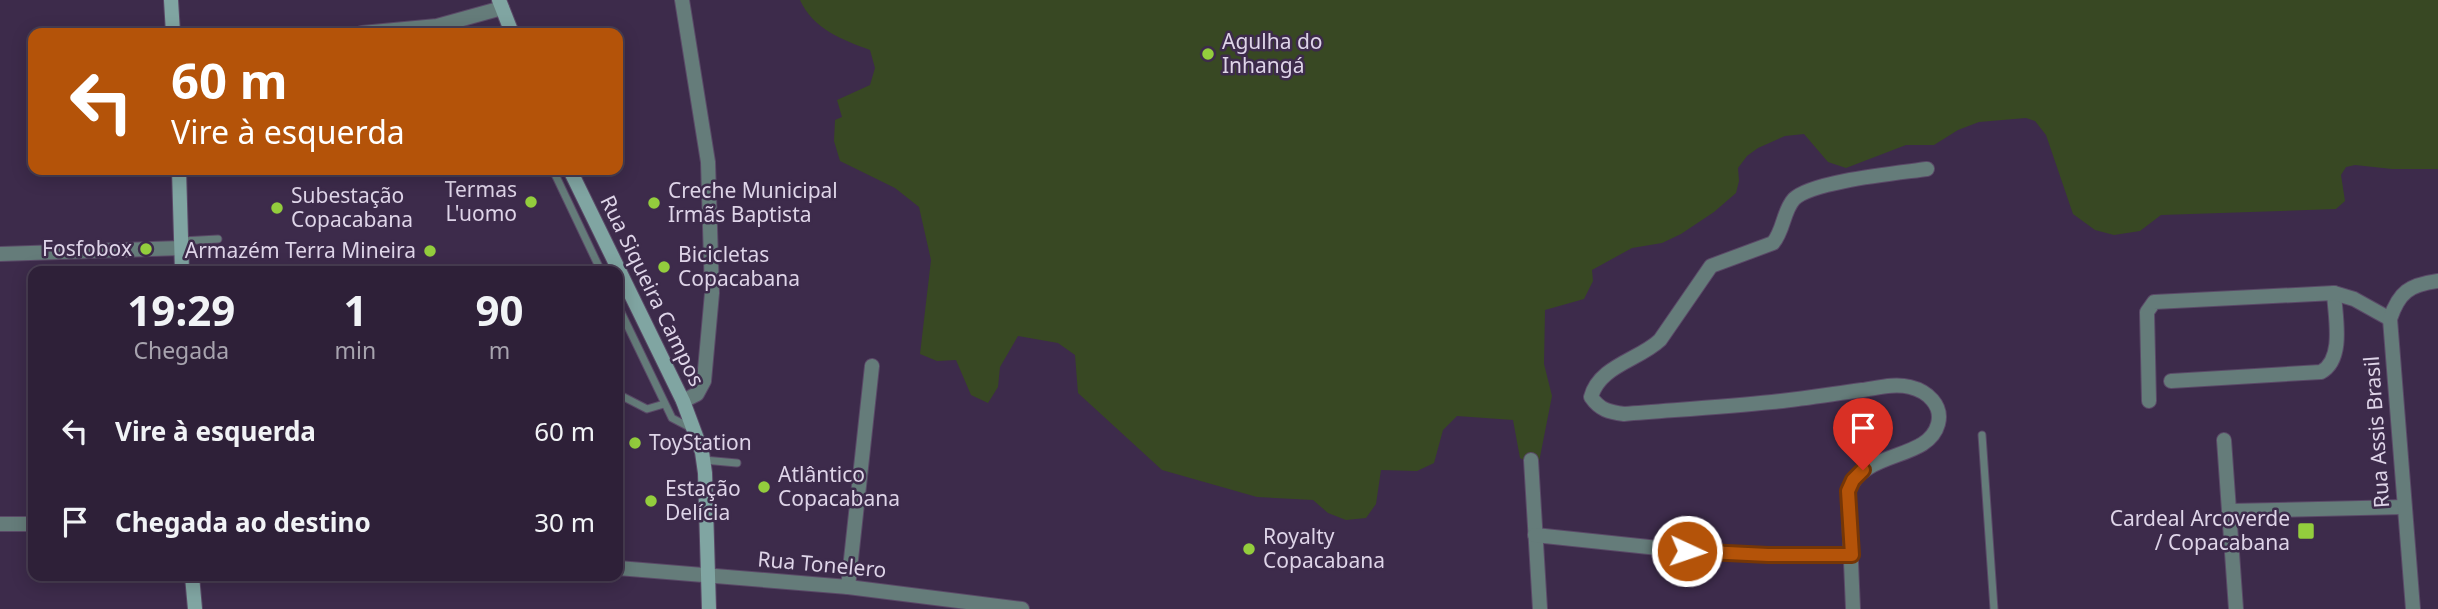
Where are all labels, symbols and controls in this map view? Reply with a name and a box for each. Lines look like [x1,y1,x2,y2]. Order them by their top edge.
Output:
place label: Agulha do Inhangá [1222,27,1323,79]
marker: Agulha do Inhangá [1200,46,1216,62]
text: 60 m [171,47,288,113]
icon: left [56,56,147,147]
text: Vire à esquerda [171,110,405,153]
place label: Termas L'uomo [445,175,517,227]
place label: Creche Municipal Irmãs Baptista [668,176,838,228]
place label: Subestação Copacabana [291,181,413,233]
street label: Rua Siqueira Campos [594,190,711,391]
marker: Termas L'uomo [523,194,539,210]
marker: Creche Municipal Irmãs Baptista [646,195,662,211]
marker: Subestação Copacabana [269,200,285,216]
place label: Fosfobox [42,234,132,262]
place label: Armazém Terra Mineira [185,236,416,264]
place label: Bicicletas Copacabana [678,240,800,292]
marker: Fosfobox [138,241,154,257]
marker: Armazém Terra Mineira [422,243,438,259]
marker: Bicicletas Copacabana [656,259,672,275]
text: 19:29 [127,281,235,338]
text: 1 [343,281,367,338]
text: 90 [476,281,524,338]
text: Chegada [133,334,229,366]
text: min [335,334,376,366]
text: m [489,334,510,366]
street label: Rua Assis Brasil [2357,355,2395,509]
pin [1833,398,1893,470]
icon: arrive [1844,409,1882,447]
icon: left [56,412,94,450]
text: Vire à esquerda [115,413,316,449]
text: 60 m [534,413,595,449]
place label: ToyStation [649,428,752,456]
marker: ToyStation [627,435,643,451]
place label: Atlântico Copacabana [778,460,900,512]
place label: Estação Delícia [665,474,741,526]
marker: Atlântico Copacabana [756,479,772,495]
marker: Estação Delícia [643,493,659,509]
icon: arrive [56,503,94,541]
text: Chegada ao destino [115,504,371,540]
text: 30 m [534,504,595,540]
place label: Cardeal Arcoverde / Copacabana [2110,504,2290,556]
position arrow [1650,514,1724,588]
marker: Cardeal Arcoverde / Copacabana [2296,521,2316,541]
place label: Royalty Copacabana [1263,522,1385,574]
marker: Royalty Copacabana [1241,541,1257,557]
street label: Rua Tonelero [756,544,888,584]

